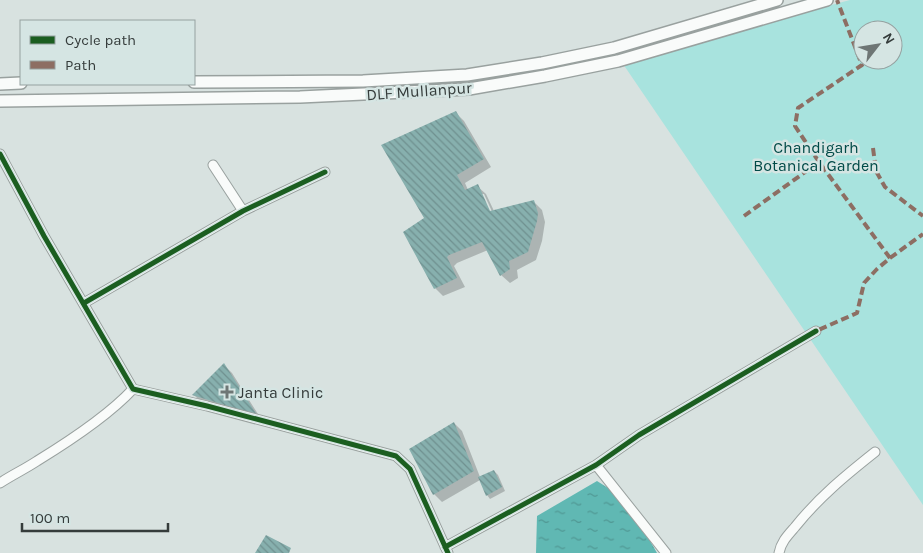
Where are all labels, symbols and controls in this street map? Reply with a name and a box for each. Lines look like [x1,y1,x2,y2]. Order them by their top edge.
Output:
legend [20,20,195,85]
north arrow [853,20,903,70]
text: N [879,30,899,47]
text: Cycle path [65,31,136,49]
text: Path [65,56,96,74]
street label: DLF Mullanpur [366,78,473,104]
park label: Chandigarh Botanical Garden [753,138,879,175]
place label: Janta Clinic [238,383,323,402]
marker: Janta Clinic [220,385,234,399]
scale bar [22,500,169,532]
text: 100 m [30,509,70,527]

